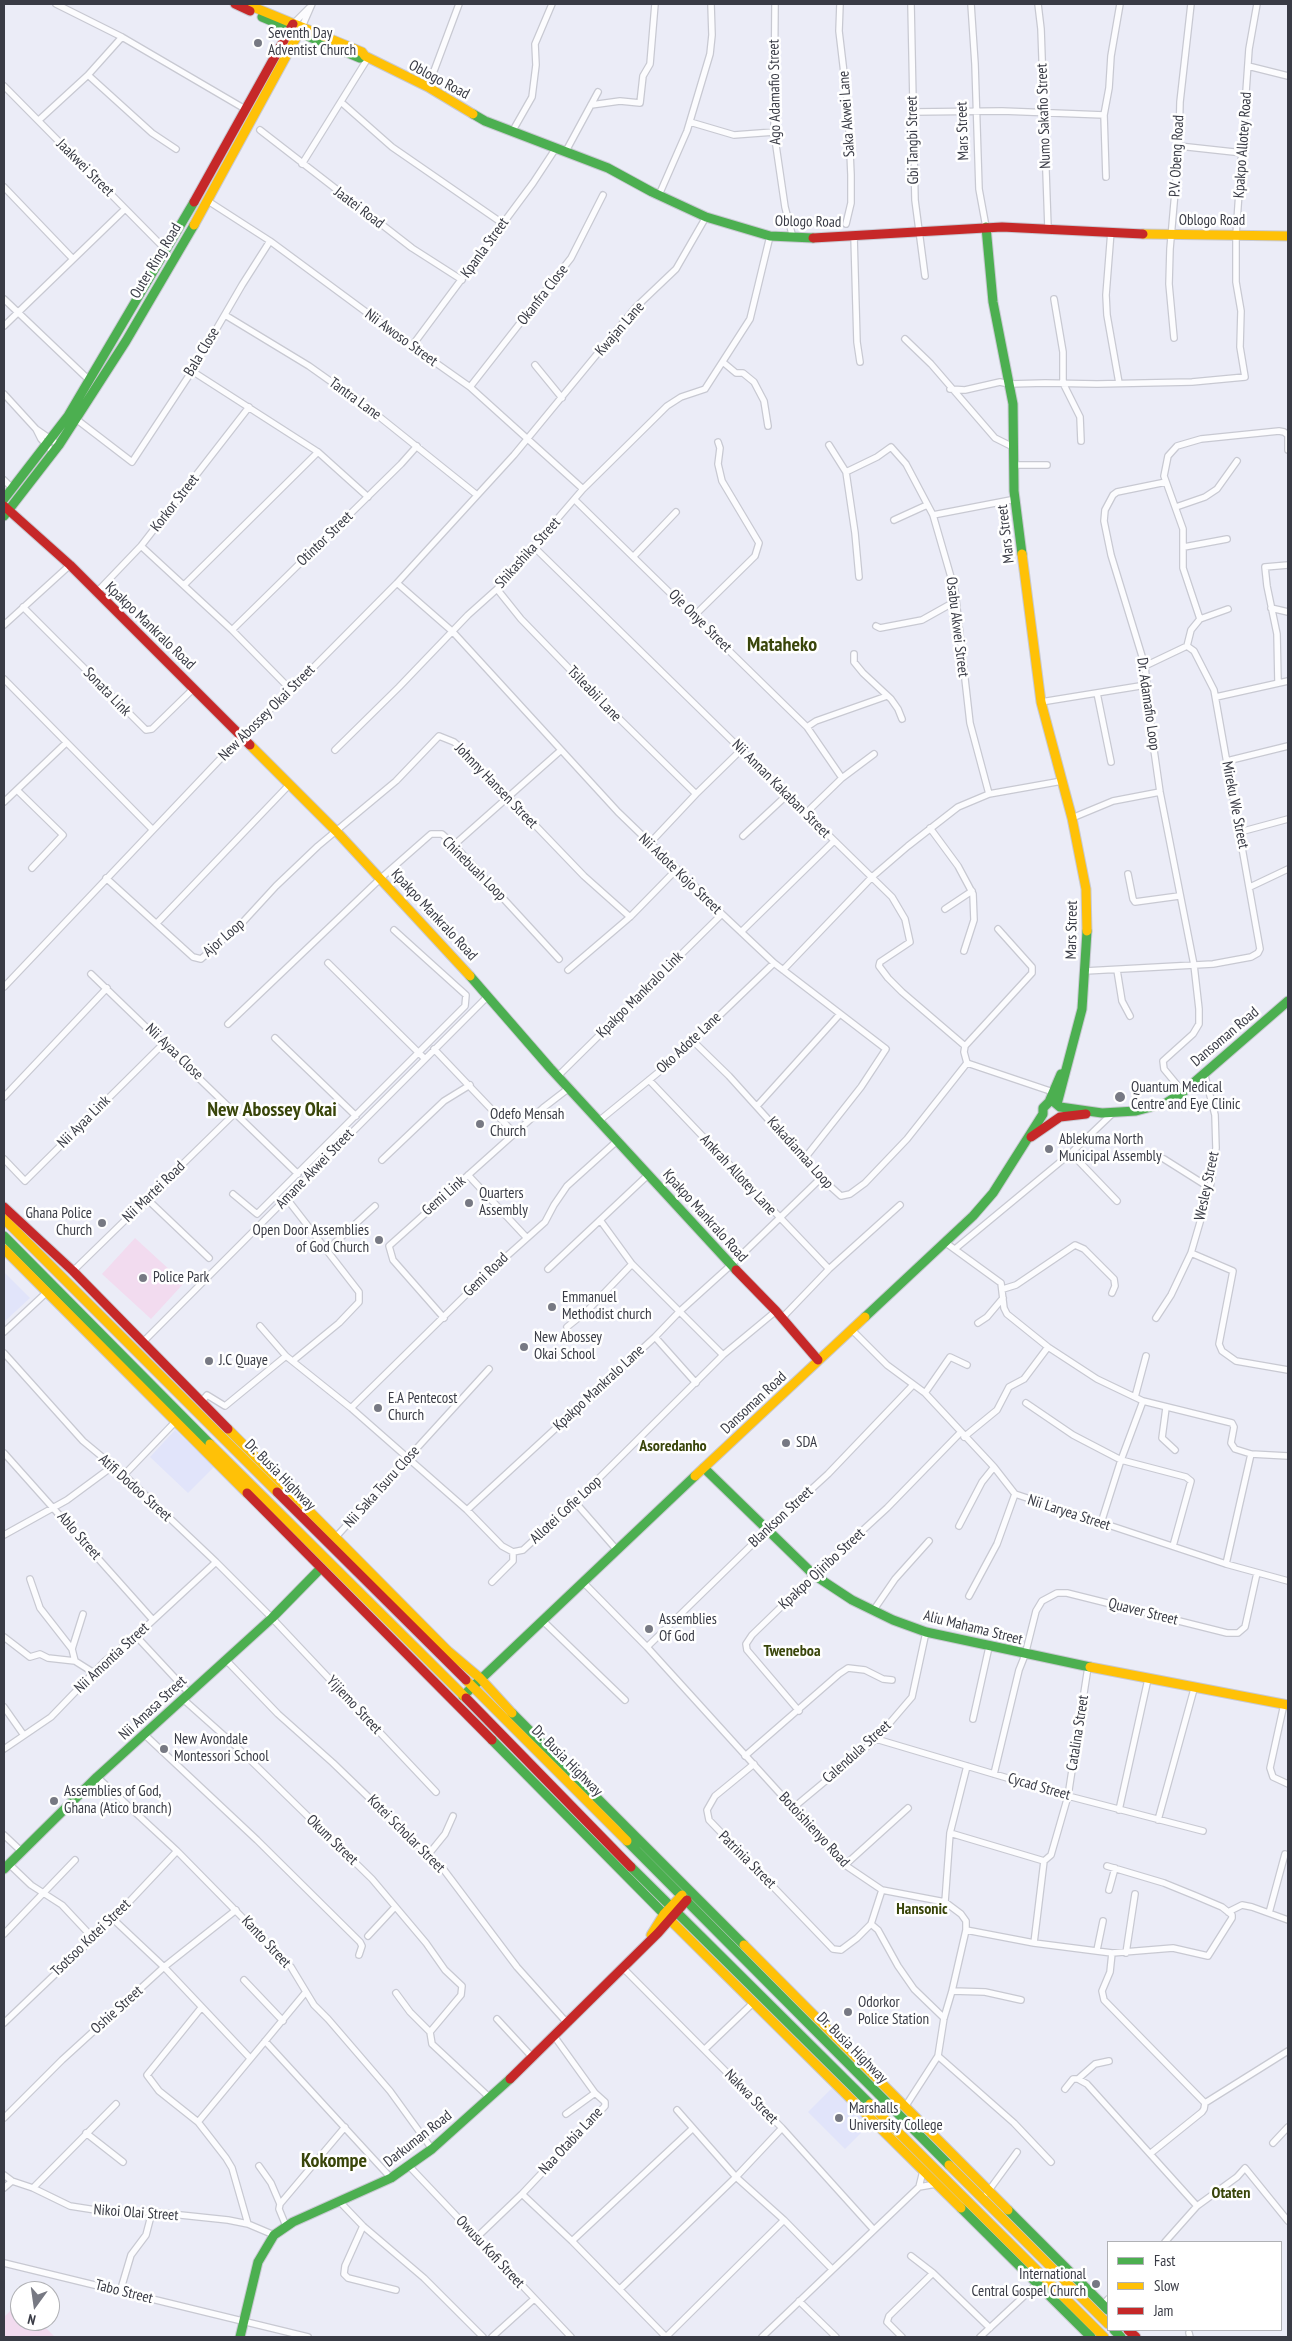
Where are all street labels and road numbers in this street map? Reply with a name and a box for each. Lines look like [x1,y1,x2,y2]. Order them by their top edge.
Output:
street label: Ago Adamafio Street [765,39,785,145]
street label: Oblogo Road [405,56,473,104]
street label: Numo Sakafio Street [1033,63,1055,169]
street label: Saka Akwei Lane [835,70,859,158]
street label: Kpakpo Allotey Road [1230,91,1256,199]
street label: Gbi Tangbi Street [903,95,923,185]
street label: Mars Street [953,101,973,161]
street label: P.V. Obeng Road [1166,115,1188,197]
street label: Jaakwei Street [53,136,117,200]
street label: Jaatei Road [330,183,388,233]
street label: Oblogo Road [775,212,841,232]
street label: Oblogo Road [1179,212,1245,230]
street label: Kpanla Street [457,214,513,282]
street label: Outer Ring Road [127,220,185,302]
street label: Okanfra Close [514,261,572,329]
street label: Kwajan Lane [592,298,648,360]
street label: Nii Awoso Street [361,306,441,370]
street label: Bala Close [180,324,224,380]
street label: Tantra Lane [325,374,385,424]
street label: Korkor Street [147,471,203,535]
street label: Mars Street [993,504,1019,564]
street label: Otintor Street [293,508,357,570]
street label: Shikashika Street [492,514,564,592]
street label: Osabu Akwei Street [942,576,972,678]
street label: Kpakpo Mankralo Road [101,578,199,674]
street label: Oje Onye Street [665,586,735,656]
street label: Dr. Adamafio Loop [1133,656,1163,752]
street label: New Abossey Okai Street [215,661,319,765]
street label: Tsileabii Lane [563,662,625,726]
street label: Sonata Link [79,664,135,720]
street label: Nii Annan Kakaban Street [728,736,834,842]
street label: Johnny Hansen Street [451,740,541,832]
street label: Mireku We Street [1218,760,1252,850]
street label: Nii Adote Kojo Street [635,830,725,918]
street label: Chinebuah Loop [438,833,510,905]
street label: Kpakpo Mankralo Road [387,866,481,964]
street label: Mars Street [1062,900,1082,960]
street label: Ajor Loop [200,915,248,961]
street label: Kpakpo Mankralo Link [593,948,687,1042]
street label: Dansoman Road [1187,1003,1263,1071]
street label: Oko Adote Lane [653,1009,725,1077]
street label: Nii Ayaa Close [141,1020,207,1084]
street label: Nii Ayaa Link [54,1092,114,1152]
street label: Kakadiamaa Loop [763,1113,837,1193]
street label: Amane Akwei Street [272,1125,358,1213]
street label: Ankrah Allotey Lane [696,1131,780,1219]
street label: Wesley Street [1191,1150,1223,1222]
street label: Nii Martei Road [119,1158,189,1226]
street label: Kpakpo Mankralo Road [659,1166,751,1266]
street label: Gemi Link [419,1172,469,1220]
street label: Gemi Road [460,1249,512,1301]
street label: Kpakpo Mankralo Lane [550,1341,648,1435]
street label: Dansoman Road [717,1368,791,1438]
street label: Dr. Busia Highway [241,1436,319,1514]
street label: Nii Saka Tsuru Close [340,1442,424,1532]
street label: Atifi Dodoo Street [95,1451,175,1525]
street label: Allotei Cofie Loop [527,1472,605,1548]
street label: Blankson Street [745,1483,817,1551]
street label: Nii Laryea Street [1025,1491,1113,1535]
street label: Ablo Street [53,1508,105,1564]
street label: Kpakpo Ojiribo Street [775,1525,869,1613]
street label: Quaver Street [1106,1595,1180,1629]
street label: Aliu Mahama Street [921,1607,1025,1649]
street label: Nii Amontia Street [71,1619,153,1697]
street label: Nii Amasa Street [115,1672,191,1744]
street label: Yijiemo Street [322,1672,386,1738]
street label: Catalina Street [1063,1694,1093,1772]
street label: Calendula Street [819,1717,895,1787]
street label: Dr. Busia Highway [528,1722,606,1800]
street label: Cycad Street [1006,1770,1072,1804]
street label: Botoishienyo Road [775,1789,853,1871]
street label: Kotei Scholar Street [363,1791,449,1877]
street label: Okum Street [303,1811,361,1869]
street label: Patrinia Street [715,1828,779,1892]
street label: Tsotsoo Kotei Street [48,1896,134,1980]
street label: Kanto Street [237,1912,295,1972]
street label: Oshie Street [87,1982,147,2038]
street label: Dr. Busia Highway [813,2009,891,2087]
street label: Nakwa Street [721,2066,781,2128]
street label: Naa Otabia Lane [535,2104,607,2178]
street label: Darkuman Road [380,2107,456,2171]
street label: Nikoi Olai Street [93,2201,179,2225]
street label: Owusu Kofi Street [452,2212,528,2292]
street label: Tabo Street [93,2276,155,2308]

